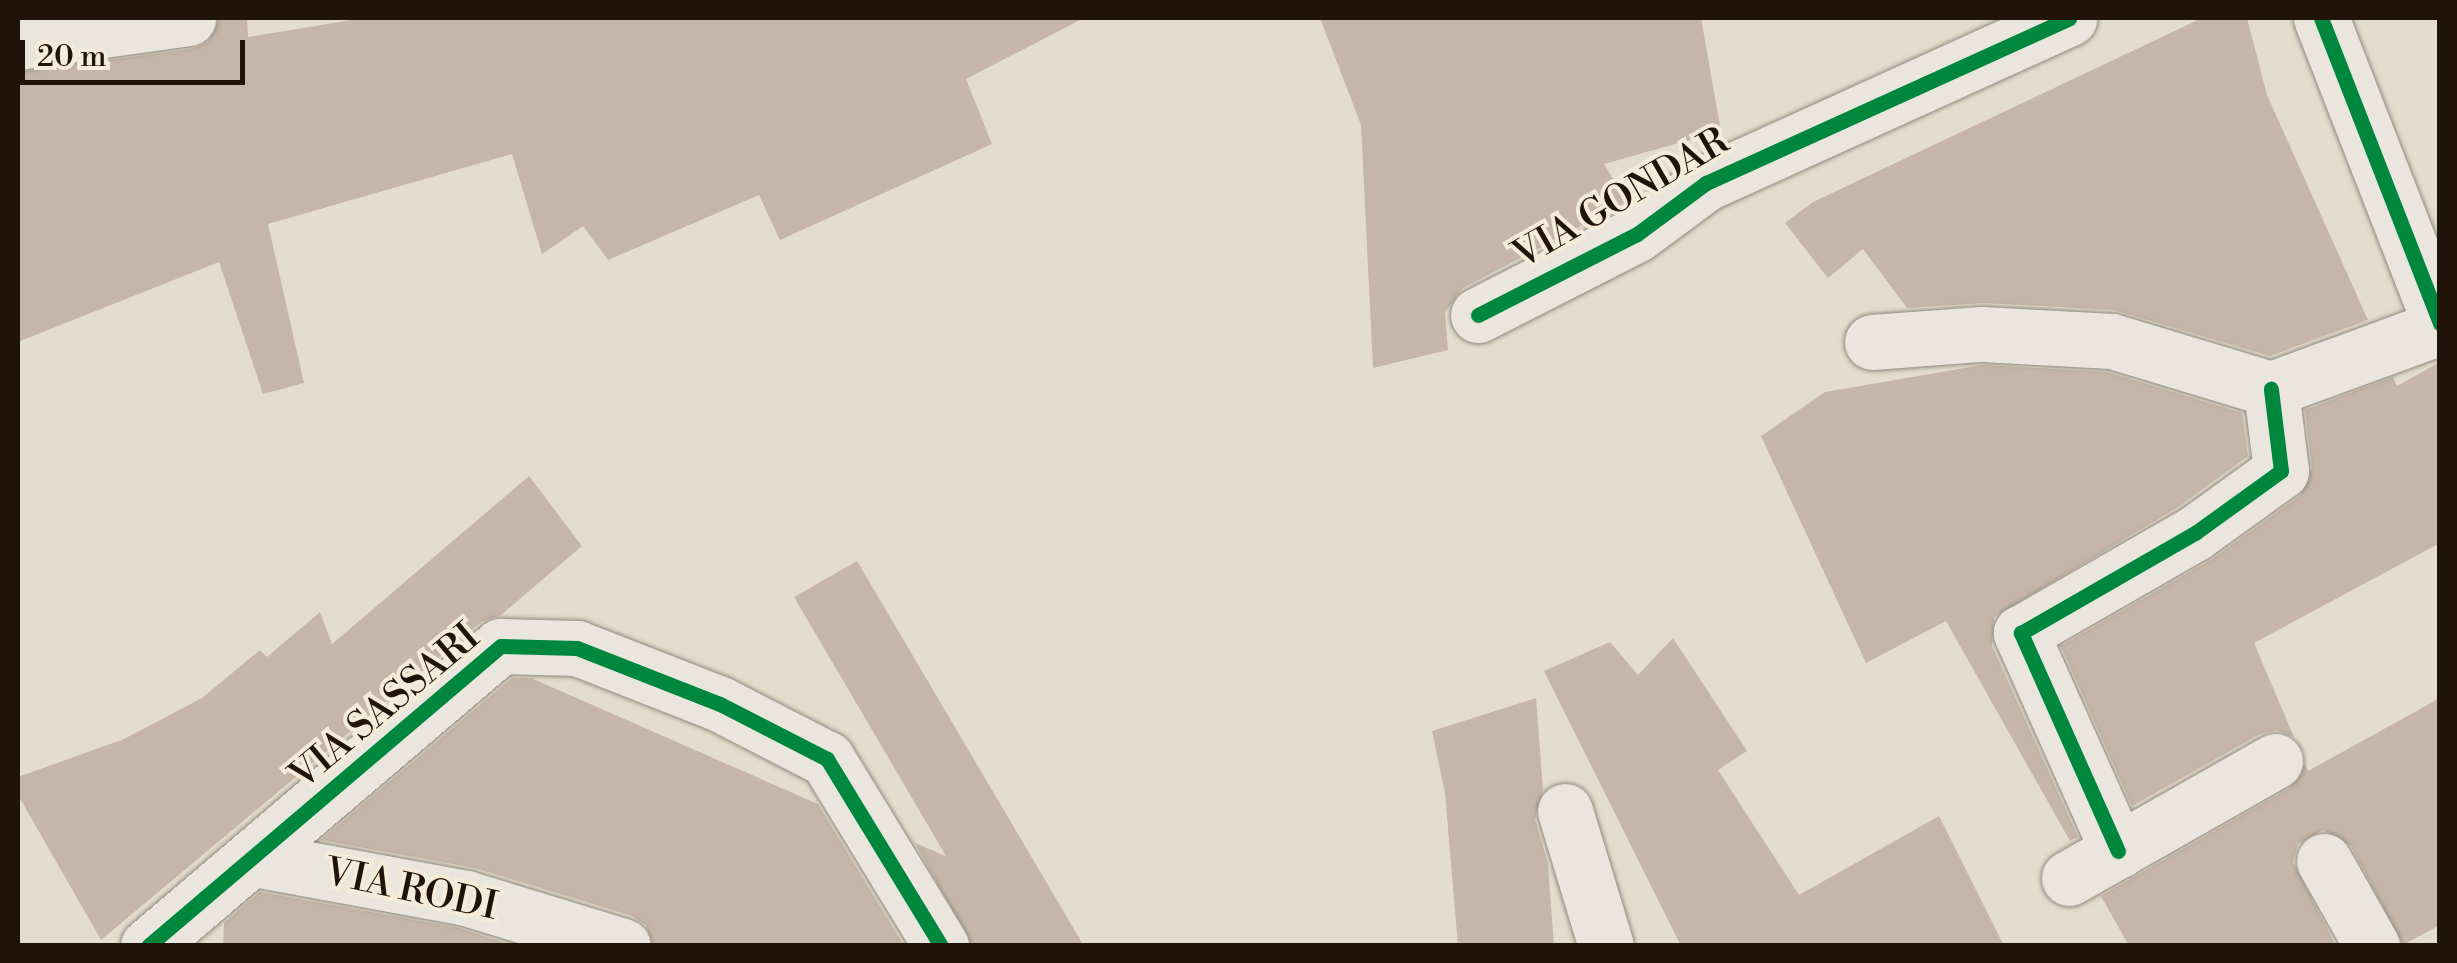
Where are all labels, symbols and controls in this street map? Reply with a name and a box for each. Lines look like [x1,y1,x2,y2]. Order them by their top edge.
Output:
scale bar [25,20,250,82]
text: 20 m [37,38,106,76]
street label: VIA GONDAR [1505,119,1737,279]
street label: VIA SASSARI [281,615,489,799]
street label: VIA RODI [321,850,501,930]

